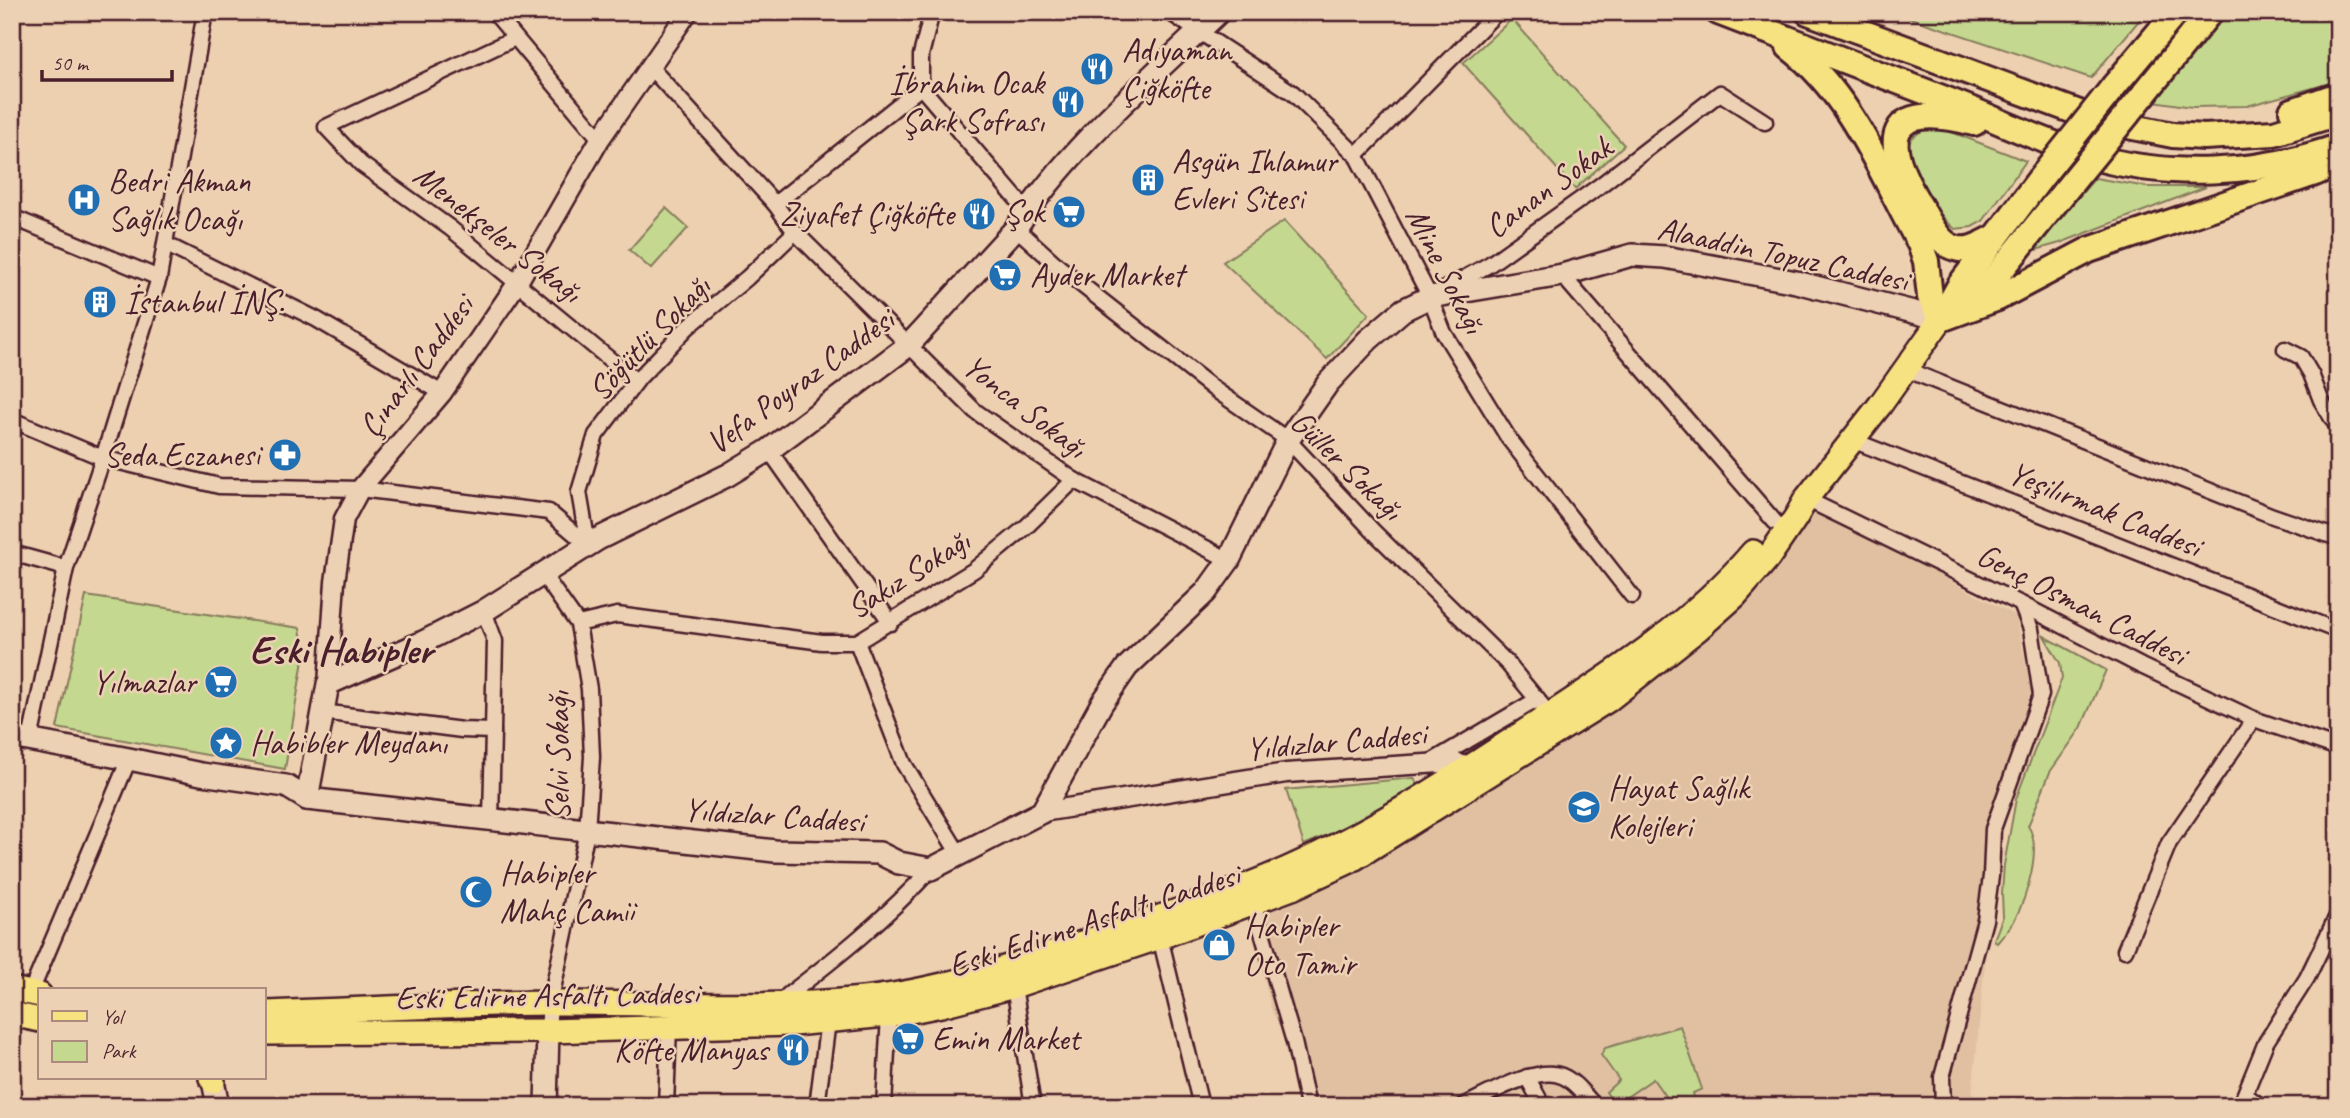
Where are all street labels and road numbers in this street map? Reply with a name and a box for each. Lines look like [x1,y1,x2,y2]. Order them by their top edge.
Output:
street label: Canan Sokak [1476,125,1622,247]
street label: Menekşeler Sokağı [405,154,592,313]
street label: Mine Sokağı [1396,200,1496,342]
street label: Alaaddin Topuz Caddesi [1654,207,1916,302]
street label: Söğütlü Sokağı [579,265,721,410]
street label: Çınarlı Caddesi [349,284,485,445]
street label: Vefa Poyraz Caddesi [698,296,905,463]
street label: Yonca Sokağı [955,345,1097,469]
street label: Güller Sokağı [1282,401,1414,530]
street label: Yeşilırmak Caddesi [2003,451,2211,568]
street label: Sakız Sokağı [839,519,979,628]
street label: Genç Osman Caddesi [1970,533,2197,677]
street label: Selvi Sokağı [537,690,579,821]
street label: Yıldızlar Caddesi [1244,712,1432,770]
street label: Yıldızlar Caddesi [682,788,869,843]
street label: Eski Edirne Asfaltı Caddesi [943,852,1248,987]
street label: Eski Edirne Asfaltı Caddesi [395,971,703,1019]

